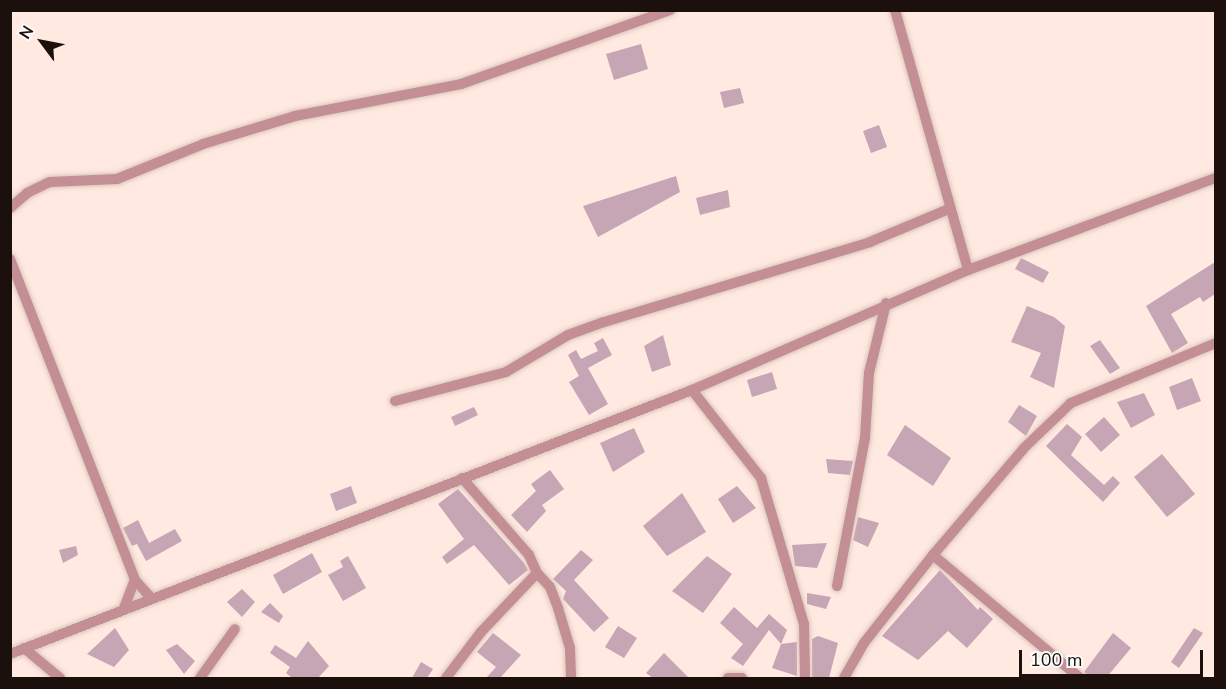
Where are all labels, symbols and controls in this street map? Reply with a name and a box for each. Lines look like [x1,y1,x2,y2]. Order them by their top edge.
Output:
north arrow [12,12,72,72]
text: N [14,22,39,43]
scale bar [1022,638,1206,676]
text: 100 m [1030,648,1082,672]

